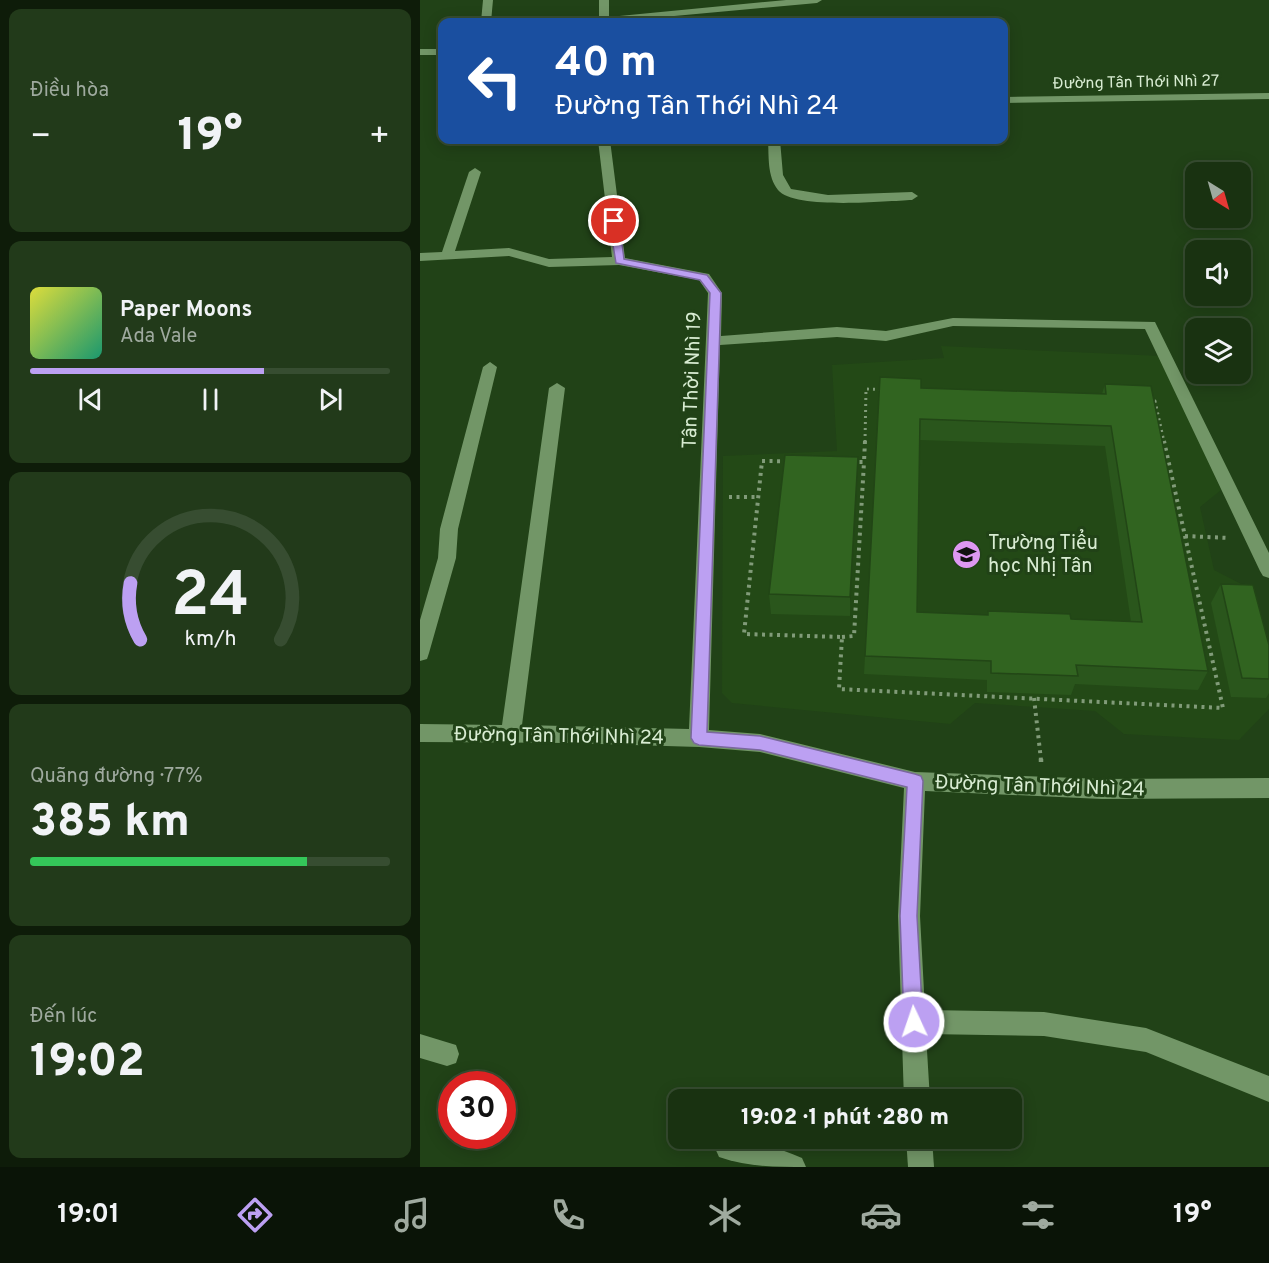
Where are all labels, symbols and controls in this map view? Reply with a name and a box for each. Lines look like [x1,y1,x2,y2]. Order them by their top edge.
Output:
text: 40 m [555,38,657,91]
icon: left [456,42,534,120]
street label: Đường Tân Thới Nhì 27 [1053,72,1219,94]
text: Điều hòa [30,78,109,104]
text: Đường Tân Thới Nhì 24 [555,90,839,124]
text: 19° [177,109,243,166]
text: − [30,117,51,159]
text: + [369,117,390,159]
north arrow [1185,162,1251,228]
map controls [1185,162,1251,384]
pin [588,195,639,246]
icon: arrive [597,204,630,237]
button: sound [1185,240,1251,306]
text: Paper Moons [120,297,252,324]
street label: Tân Thời Nhì 19 [678,311,708,449]
button: layers [1185,318,1251,384]
text: Ada Vale [120,324,197,350]
icon: previous [74,383,107,416]
icon: pause [194,383,227,416]
icon: next [314,383,347,416]
place label: Trường Tiểu học Nhị Tân [988,528,1098,580]
school or university icon: Trường Tiểu học Nhị Tân [951,538,983,570]
text: 24 [171,560,249,639]
text: km/h [184,627,236,654]
street label: Đường Tân Thới Nhì 24 [454,722,664,752]
text: Quãng đường · 77% [30,764,203,790]
street label: Đường Tân Thới Nhì 24 [934,770,1145,804]
text: 385 km [30,795,190,852]
position arrow [882,990,946,1054]
text: Đến lúc [30,1004,97,1030]
text: 19:02 [30,1035,145,1092]
speed limit sign: 30 [438,1071,516,1149]
text: 19:02 · 1 phút · 280 m [741,1105,949,1132]
icon: directions [234,1194,276,1236]
icon: music [391,1194,433,1236]
icon: phone [547,1194,589,1236]
icon: climate [704,1194,746,1236]
icon: car [860,1194,902,1236]
icon: filters [1017,1194,1059,1236]
text: 19:01 [57,1198,120,1232]
text: 19° [1173,1198,1212,1232]

